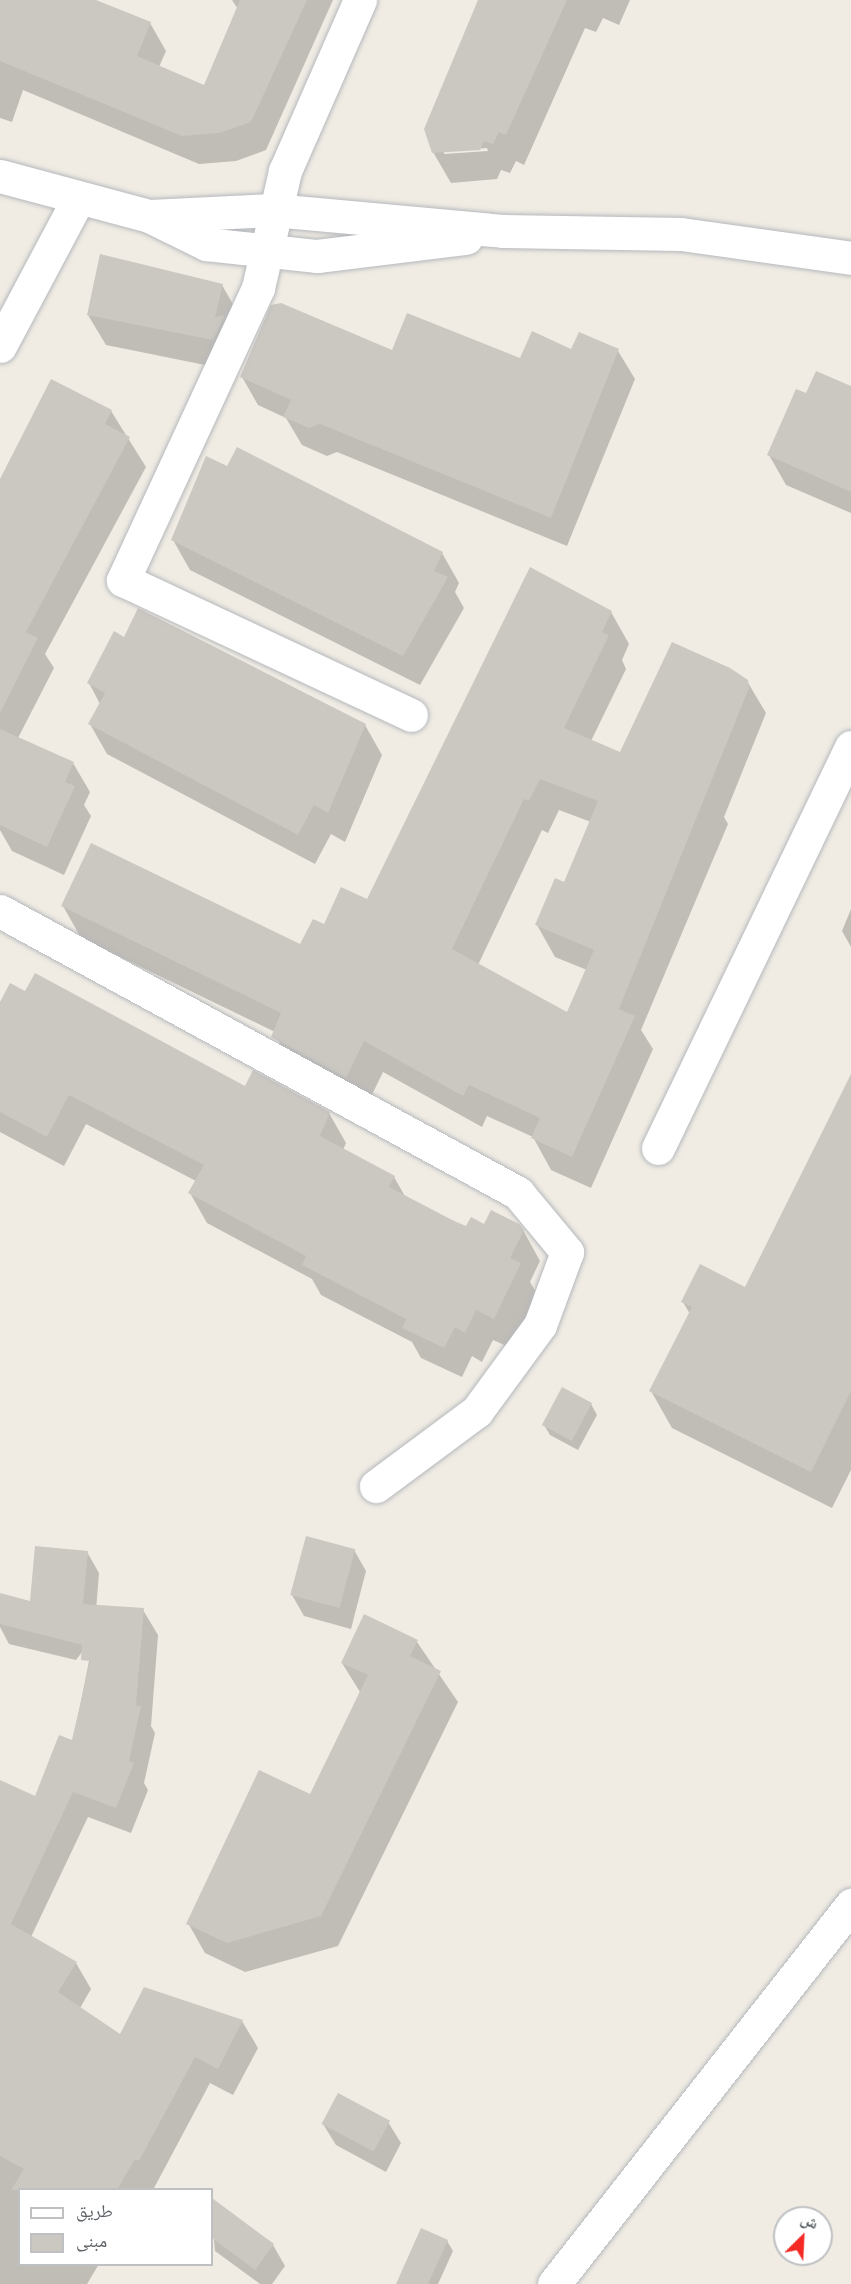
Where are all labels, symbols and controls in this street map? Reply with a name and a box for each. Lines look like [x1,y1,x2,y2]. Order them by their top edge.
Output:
legend [18,2188,213,2266]
text: طريق [76,2200,113,2222]
north arrow [773,2206,833,2266]
text: ش [798,2209,821,2233]
text: مبنى [76,2230,107,2252]

